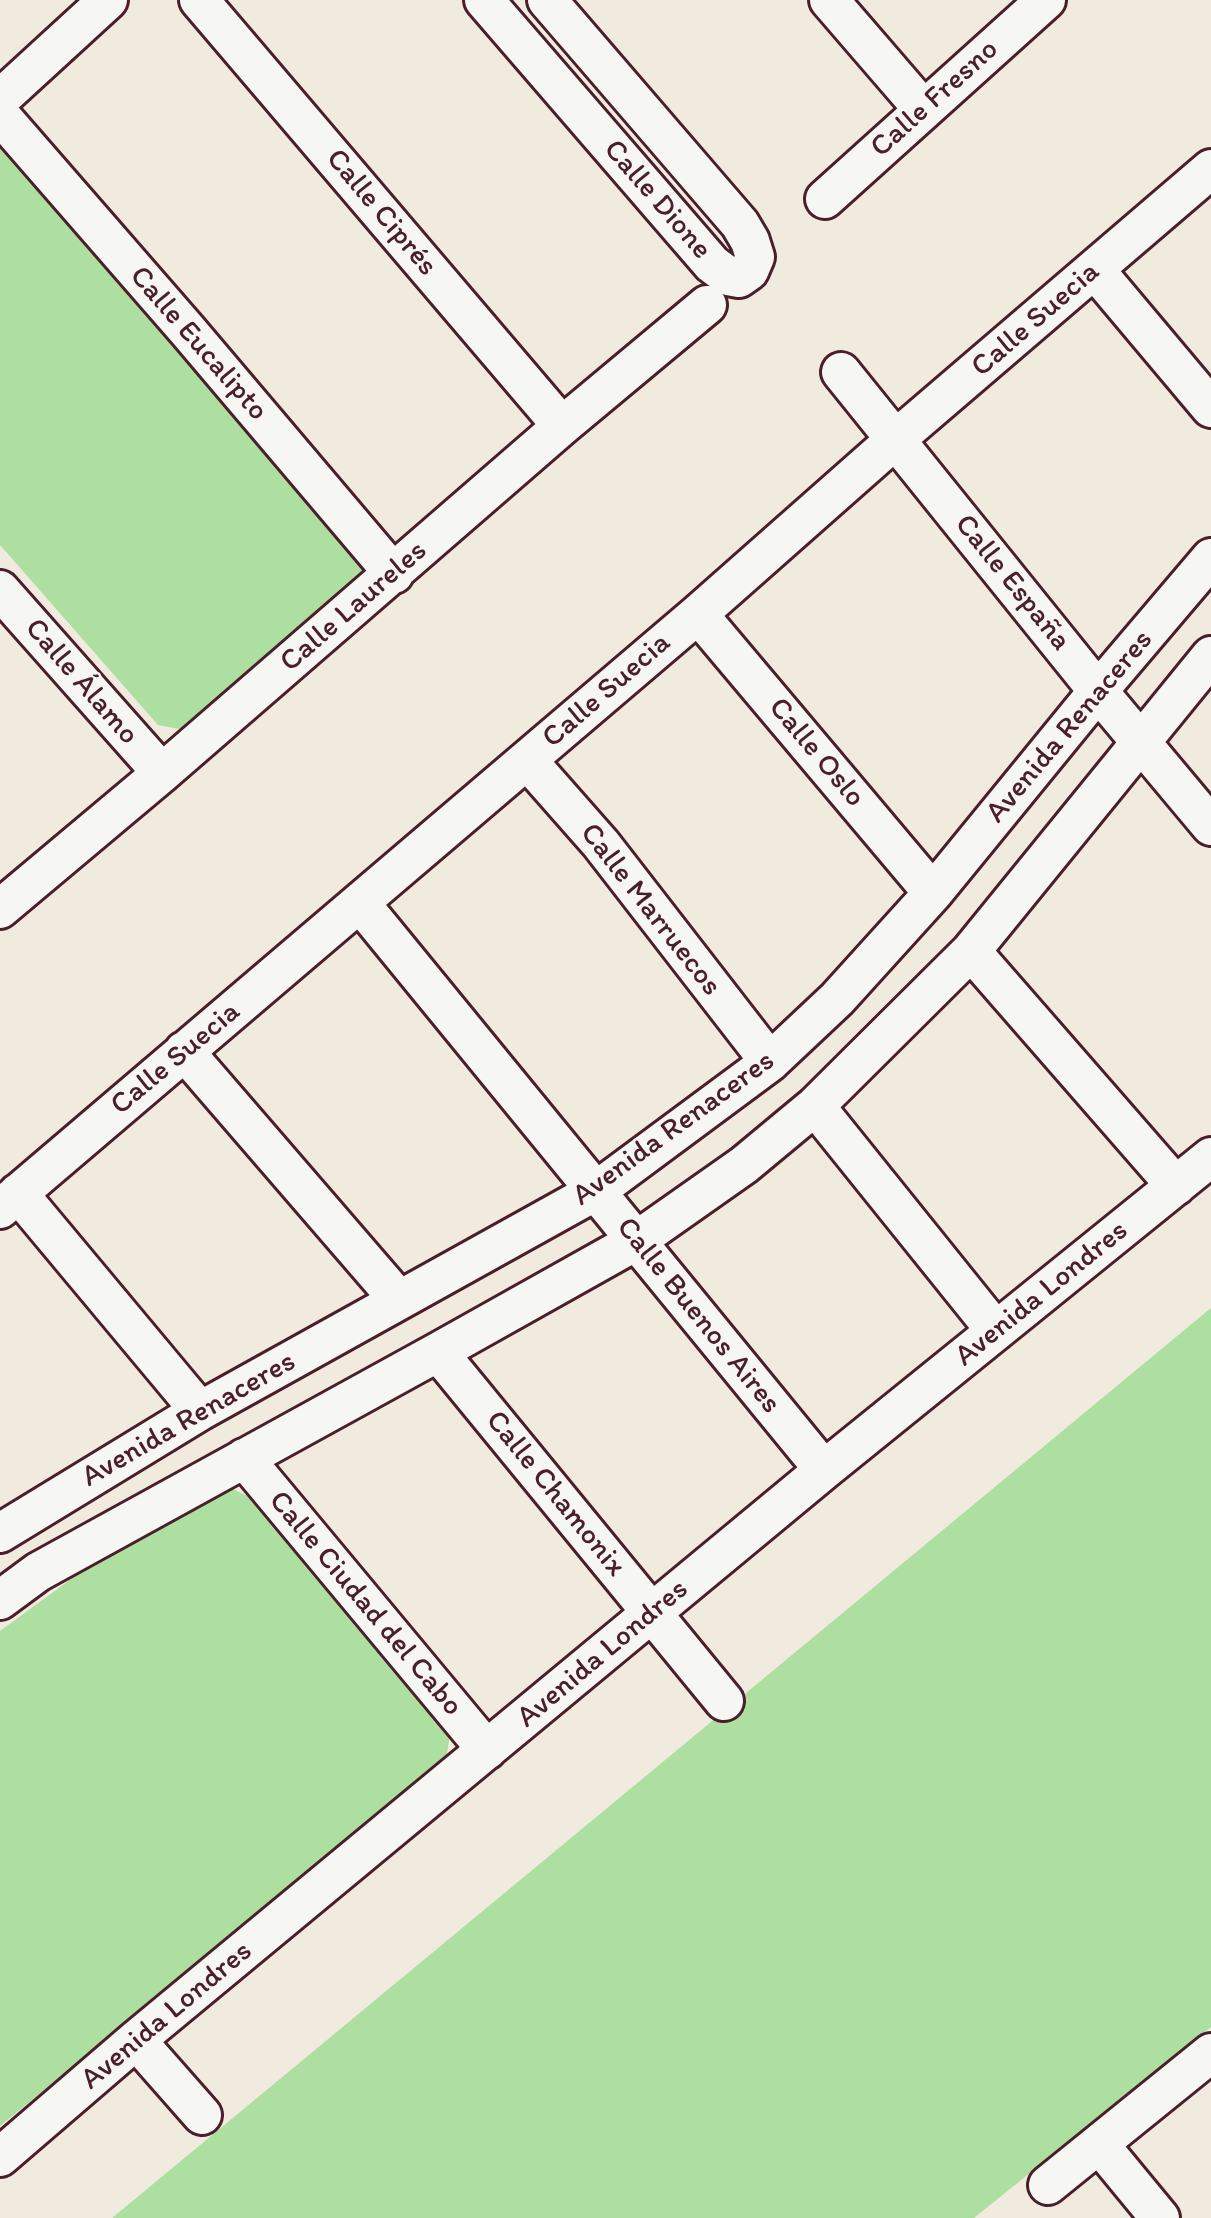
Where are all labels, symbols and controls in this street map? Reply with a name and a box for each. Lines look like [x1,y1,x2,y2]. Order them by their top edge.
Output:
street label: Calle Fresno [864,32,1006,166]
street label: Calle Dione [595,133,719,267]
street label: Calle Ciprés [317,142,445,284]
street label: Calle Suecia [965,255,1107,385]
street label: Calle Eucalipto [121,259,275,429]
street label: Calle España [946,508,1078,658]
street label: Calle Laureles [273,533,435,681]
street label: Calle Álamo [16,611,146,753]
street label: Avenida Renaceres [979,623,1161,831]
street label: Calle Suecia [536,626,678,756]
street label: Calle Oslo [760,691,872,815]
street label: Calle Marruecos [571,817,729,1003]
street label: Calle Suecia [104,994,248,1124]
street label: Avenida Renaceres [566,1044,782,1214]
street label: Calle Buenos Aires [608,1211,788,1421]
street label: Avenida Londres [948,1213,1136,1375]
street label: Avenida Renaceres [76,1344,302,1496]
street label: Calle Chamonix [477,1404,633,1584]
street label: Calle Ciudad del Cabo [260,1484,470,1724]
street label: Avenida Londres [510,1572,696,1736]
street label: Avenida Londres [74,1934,260,2098]

